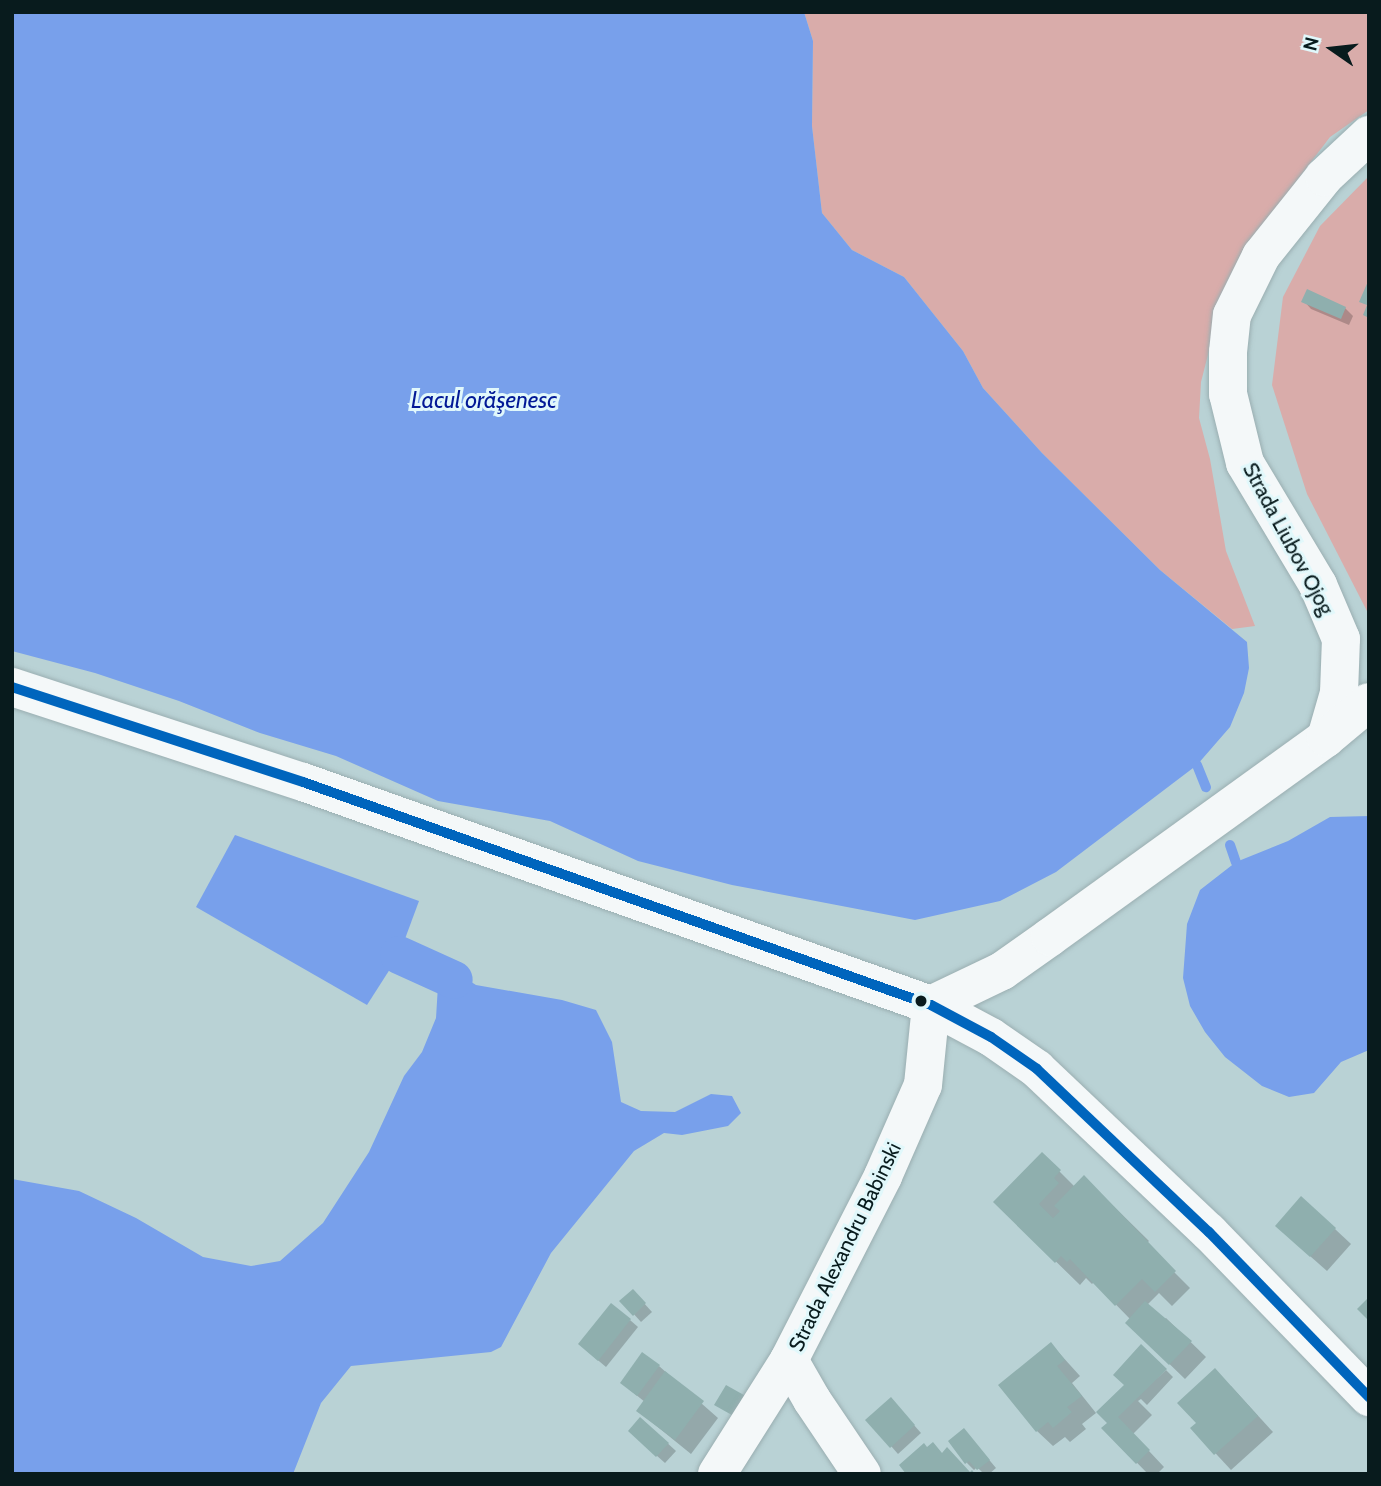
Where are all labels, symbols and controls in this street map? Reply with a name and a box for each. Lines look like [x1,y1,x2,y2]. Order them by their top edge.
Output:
north arrow [1297,14,1367,84]
text: N [1298,34,1324,53]
water label: Lacul orăşenesc [411,386,557,414]
street label: Strada Liubov Ojog [1237,459,1339,619]
unlabelled marker [914,994,928,1008]
street label: Strada Alexandru Babinski [783,1139,907,1355]

